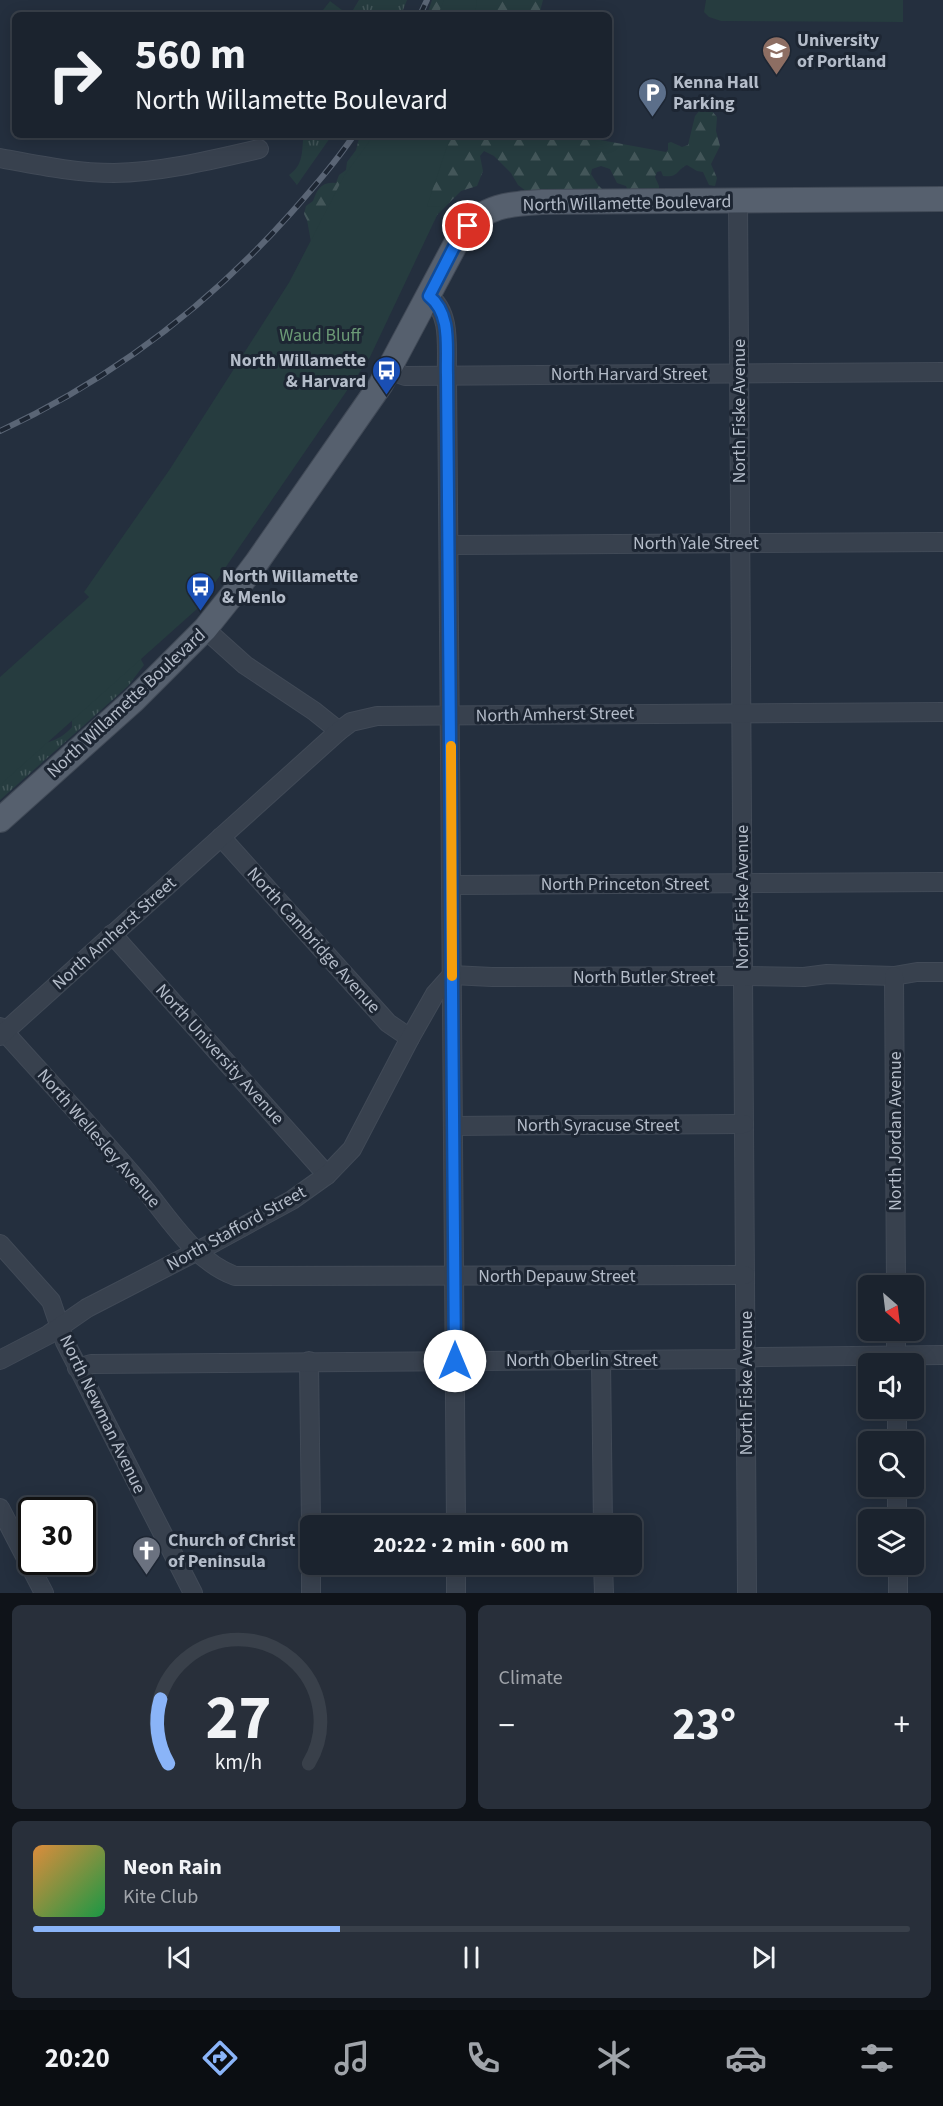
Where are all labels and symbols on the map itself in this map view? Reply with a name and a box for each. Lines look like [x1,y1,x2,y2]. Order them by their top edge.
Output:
place label: University of Portland [797,28,886,74]
school or university icon: University of Portland [760,34,792,76]
place label: Kenna Hall Parking [673,70,759,116]
parking icon: Kenna Hall Parking [636,76,668,118]
street label: North Willamette Boulevard [522,189,732,218]
pin [442,200,493,251]
park label: Waud Bluff [279,323,361,348]
street label: North Fiske Avenue [727,339,752,483]
place label: North Willamette & Harvard [230,348,366,394]
bus stop icon: North Willamette & Harvard [371,354,403,396]
street label: North Harvard Street [551,362,707,387]
street label: North Yale Street [633,531,759,556]
place label: North Willamette & Menlo [222,564,358,610]
bus stop icon: North Willamette & Menlo [185,570,217,612]
street label: North Willamette Boulevard [42,623,211,784]
street label: North Amherst Street [475,701,635,728]
street label: North Fiske Avenue [730,825,755,969]
street label: North Cambridge Avenue [241,862,386,1019]
street label: North Amherst Street [47,871,182,996]
street label: North Princeton Street [541,872,709,897]
street label: North Butler Street [573,965,715,990]
street label: North University Avenue [149,978,290,1130]
street label: North Jordan Avenue [883,1051,908,1211]
street label: North Wellesley Avenue [31,1063,166,1213]
street label: North Syracuse Street [516,1113,680,1138]
street label: North Stafford Street [162,1180,310,1277]
street label: North Depauw Street [478,1264,636,1289]
north arrow [858,1275,924,1341]
street label: North Fiske Avenue [734,1311,759,1455]
position arrow [423,1329,487,1393]
street label: North Newman Avenue [53,1331,152,1498]
street label: North Oberlin Street [506,1348,658,1373]
speed limit sign: 30 [18,1497,96,1575]
place label: Church of Christ of Peninsula [168,1528,295,1574]
church icon: Church of Christ of Peninsula [131,1534,163,1576]

